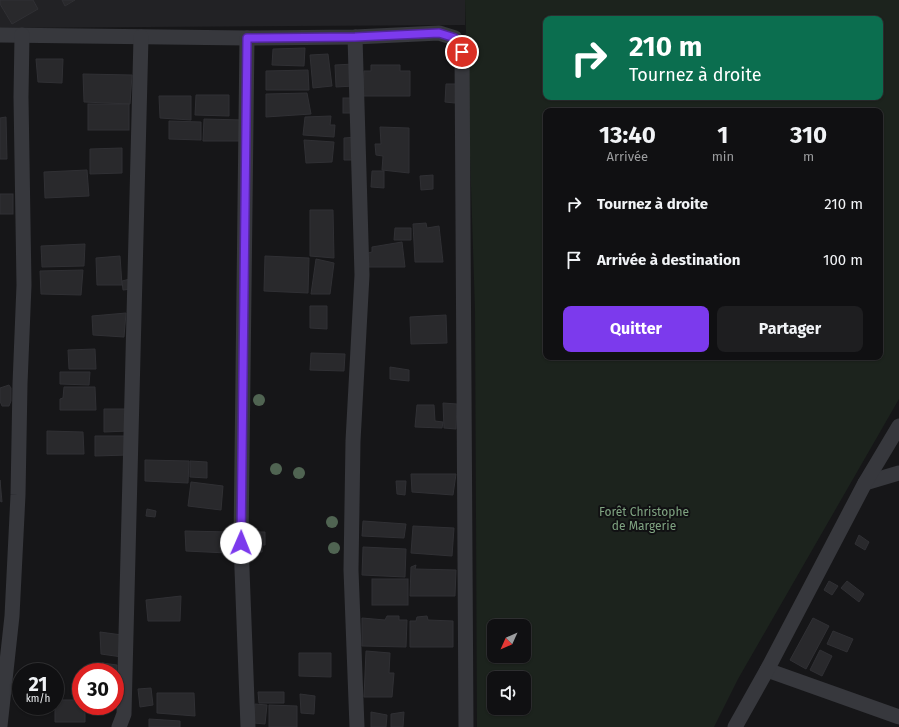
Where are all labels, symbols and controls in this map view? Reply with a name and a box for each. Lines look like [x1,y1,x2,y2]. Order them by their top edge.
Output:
text: 210 m [629,30,703,63]
icon: right [563,32,615,84]
pin [445,35,479,69]
icon: arrive [451,41,473,63]
text: Tournez à droite [629,64,761,86]
text: 13:40 [599,121,656,149]
text: 1 [717,121,728,149]
text: 310 [790,121,827,149]
text: Arrivée [606,149,648,164]
text: min [712,149,734,164]
text: m [803,149,814,164]
icon: right [563,193,585,215]
text: Tournez à droite [597,195,708,213]
text: 210 m [824,195,863,213]
icon: arrive [563,249,585,271]
text: Arrivée à destination [597,251,740,269]
text: 100 m [823,251,863,269]
button: Quitter [563,306,709,352]
button: Partager [717,306,863,352]
park label: Forêt Christophe de Margerie [599,505,689,533]
position arrow [220,522,262,564]
north arrow [487,619,531,663]
map controls [487,619,531,715]
speed limit sign: 30 [72,663,124,715]
button: sound [487,671,531,715]
text: 21 [28,672,48,696]
text: km/h [26,693,50,705]

